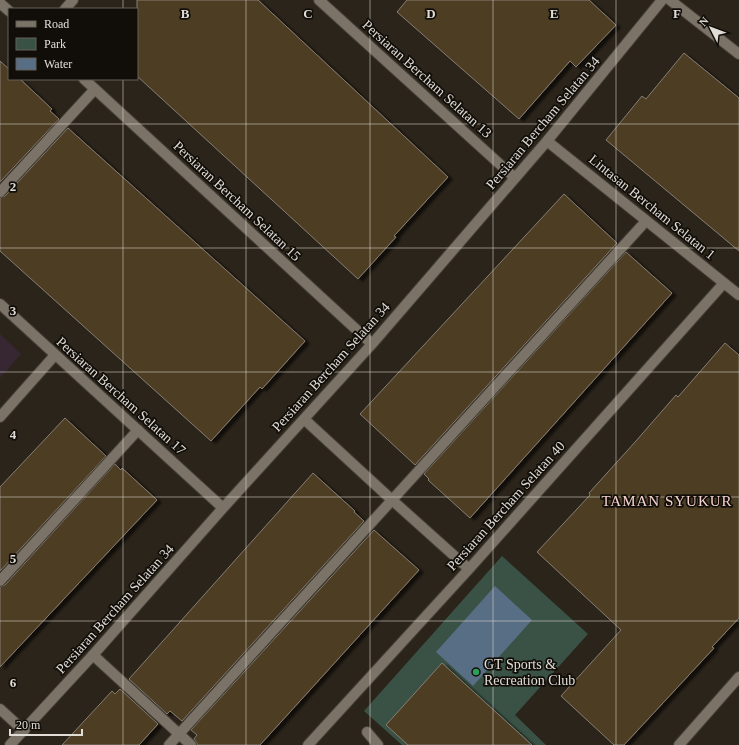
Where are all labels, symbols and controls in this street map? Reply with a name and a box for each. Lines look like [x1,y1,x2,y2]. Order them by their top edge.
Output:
text: B [181,6,190,21]
text: C [303,6,313,21]
text: D [426,6,436,21]
text: E [550,6,558,21]
text: F [673,6,681,21]
legend [8,8,138,80]
north arrow [691,8,731,48]
text: N [696,14,711,28]
text: Road [44,17,69,31]
street label: Persiaran Bercham Selatan 13 [359,17,495,141]
text: Park [44,37,66,51]
street label: Persiaran Bercham Selatan 34 [483,54,603,192]
text: Water [44,57,72,71]
street label: Persiaran Bercham Selatan 15 [170,138,304,264]
street label: Lintasan Bercham Selatan 1 [586,152,718,262]
text: 2 [10,179,16,194]
street label: Persiaran Bercham Selatan 34 [269,299,393,435]
text: 3 [10,303,17,318]
street label: Persiaran Bercham Selatan 17 [53,334,189,458]
text: 4 [10,427,17,442]
street label: Persiaran Bercham Selatan 40 [444,438,568,574]
district label: TAMAN SYUKUR [601,493,733,509]
street label: Persiaran Bercham Selatan 34 [53,541,177,677]
text: 5 [10,551,17,566]
place label: GT Sports & Recreation Club [484,657,575,688]
marker: GT Sports & Recreation Club [471,667,481,677]
text: 6 [10,675,17,690]
scale bar [10,711,82,737]
text: 20 m [16,718,41,732]

